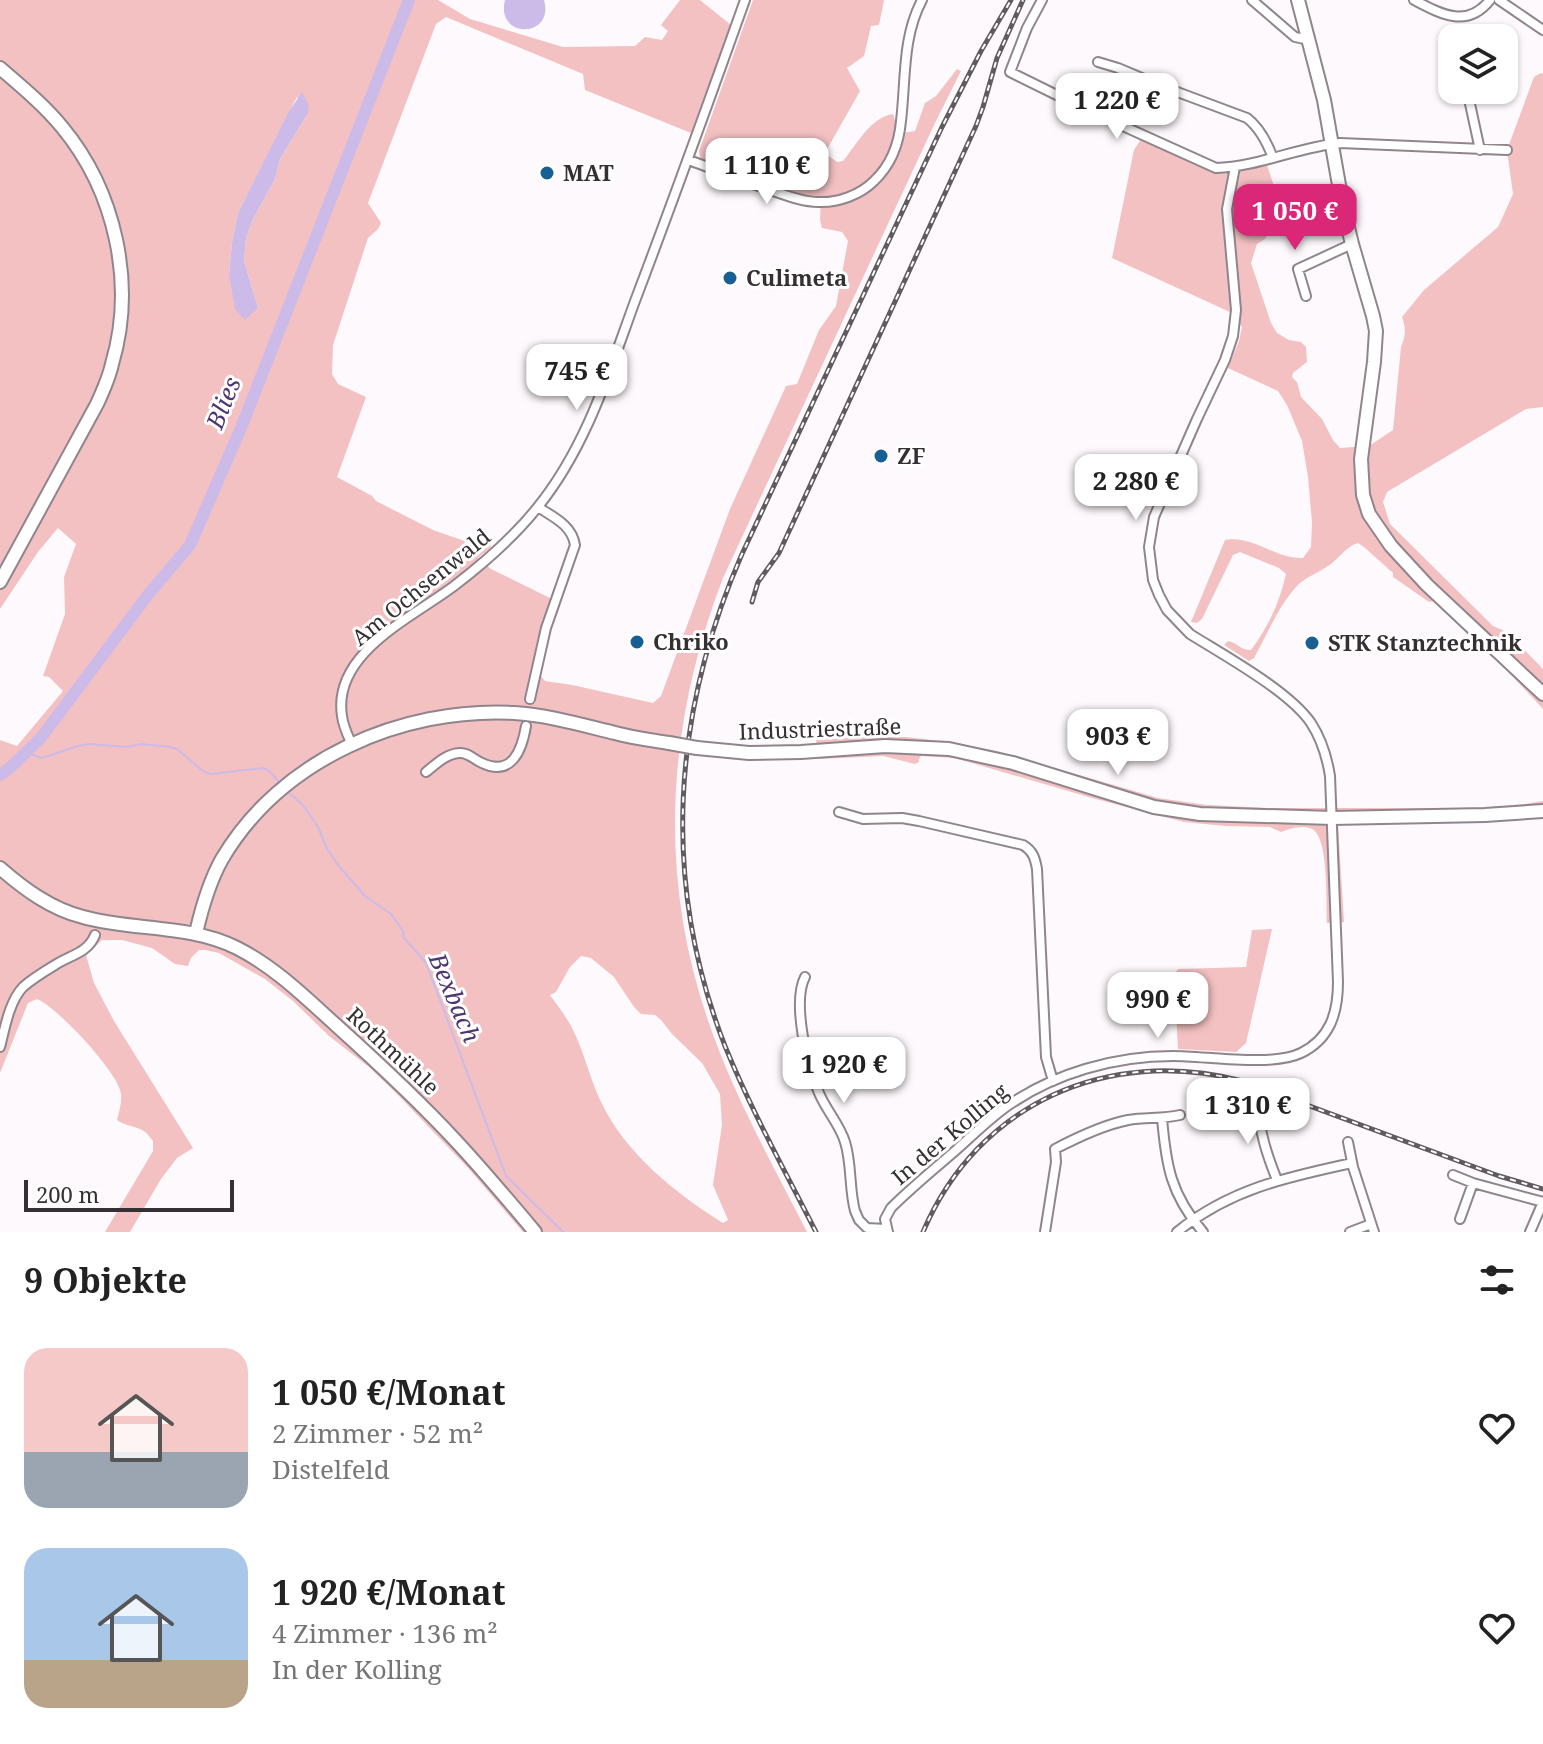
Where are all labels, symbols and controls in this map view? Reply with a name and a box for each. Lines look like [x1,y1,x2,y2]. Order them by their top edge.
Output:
map controls [1438,24,1518,104]
button: layers [1438,24,1518,104]
pin: 1 220 € [1043,73,1191,141]
text: 1 220 € [1074,81,1160,117]
pin: 1 110 € [693,138,841,206]
text: 1 110 € [724,146,810,182]
place label: MAT [563,157,614,187]
marker: MAT [538,164,556,182]
pin: 1 050 € [1221,184,1369,252]
text: 1 050 € [1252,192,1338,228]
place label: Culimeta [746,262,847,292]
marker: Culimeta [721,269,739,287]
pin: 745 € [521,344,633,412]
text: 745 € [544,352,610,388]
water label: Blies [197,372,248,434]
place label: ZF [897,440,925,470]
marker: ZF [872,447,890,465]
pin: 2 280 € [1062,454,1210,522]
text: 2 280 € [1093,462,1179,498]
street label: Am Ochsenwald [345,521,497,652]
place label: Chriko [653,626,729,656]
place label: STK Stanztechnik [1328,627,1522,657]
marker: Chriko [628,633,646,651]
marker: STK Stanztechnik [1303,634,1321,652]
pin: 903 € [1062,709,1174,777]
street label: Industriestraße [738,710,902,746]
text: 903 € [1085,717,1151,753]
water label: Bexbach [421,947,489,1047]
pin: 990 € [1102,972,1214,1040]
text: 990 € [1125,980,1191,1016]
street label: Rothmühle [341,1000,446,1101]
pin: 1 920 € [770,1037,918,1105]
text: 1 920 € [801,1045,887,1081]
street label: In der Kolling [885,1075,1014,1191]
pin: 1 310 € [1174,1078,1322,1146]
text: 1 310 € [1205,1086,1291,1122]
scale bar [24,1176,234,1212]
text: 200 m [36,1179,99,1209]
text: 9 Objekte [24,1257,187,1303]
icon: filters [1475,1258,1519,1302]
text: 1 050 €/Monat [272,1369,505,1415]
icon: home [88,1380,184,1476]
icon: heart [1475,1406,1519,1450]
text: 2 Zimmer · 52 m² [272,1415,483,1451]
text: Distelfeld [272,1451,390,1487]
text: 1 920 €/Monat [272,1569,505,1615]
icon: home [88,1580,184,1676]
icon: heart [1475,1606,1519,1650]
text: 4 Zimmer · 136 m² [272,1615,498,1651]
text: In der Kolling [272,1651,442,1687]

